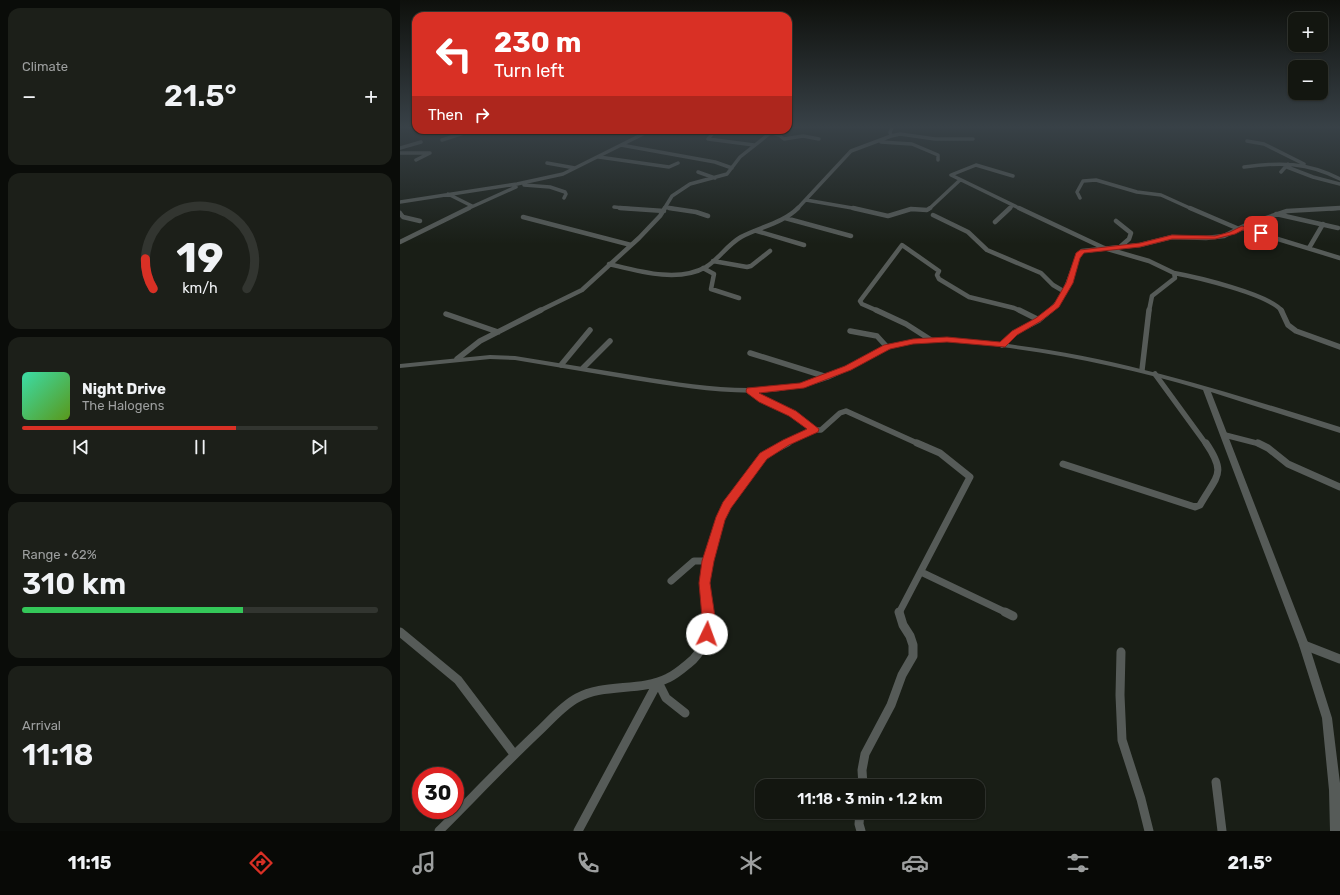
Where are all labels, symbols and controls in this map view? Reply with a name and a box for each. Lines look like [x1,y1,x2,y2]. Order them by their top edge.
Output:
map controls [1288,12,1328,100]
button: + [1288,12,1328,52]
text: 230 m [494,26,581,59]
icon: left [428,28,480,80]
text: Climate [22,59,68,74]
text: Turn left [494,60,564,82]
button: − [1288,60,1328,100]
text: 21.5° [164,78,237,114]
text: − [22,83,36,110]
text: + [364,83,378,110]
icon: right [471,104,493,126]
text: Then [428,106,463,124]
pin [1244,216,1278,250]
icon: arrive [1250,222,1272,244]
text: 19 [176,233,224,282]
text: km/h [182,279,218,296]
text: Night Drive [82,380,166,398]
text: The Halogens [82,398,164,413]
icon: previous [70,436,92,458]
icon: pause [189,436,211,458]
icon: next [308,436,330,458]
text: Range · 62% [22,547,97,562]
text: 310 km [22,566,126,602]
position arrow [686,613,728,655]
text: Arrival [22,718,61,733]
text: 11:18 [22,737,94,773]
speed limit sign: 30 [412,767,464,819]
text: 11:18 · 3 min · 1.2 km [797,790,943,808]
icon: directions [247,849,275,877]
icon: music [410,849,438,877]
icon: phone [574,849,602,877]
icon: climate [737,849,765,877]
icon: car [901,849,929,877]
icon: filters [1064,849,1092,877]
text: 11:15 [68,852,111,874]
text: 21.5° [1227,852,1272,874]

